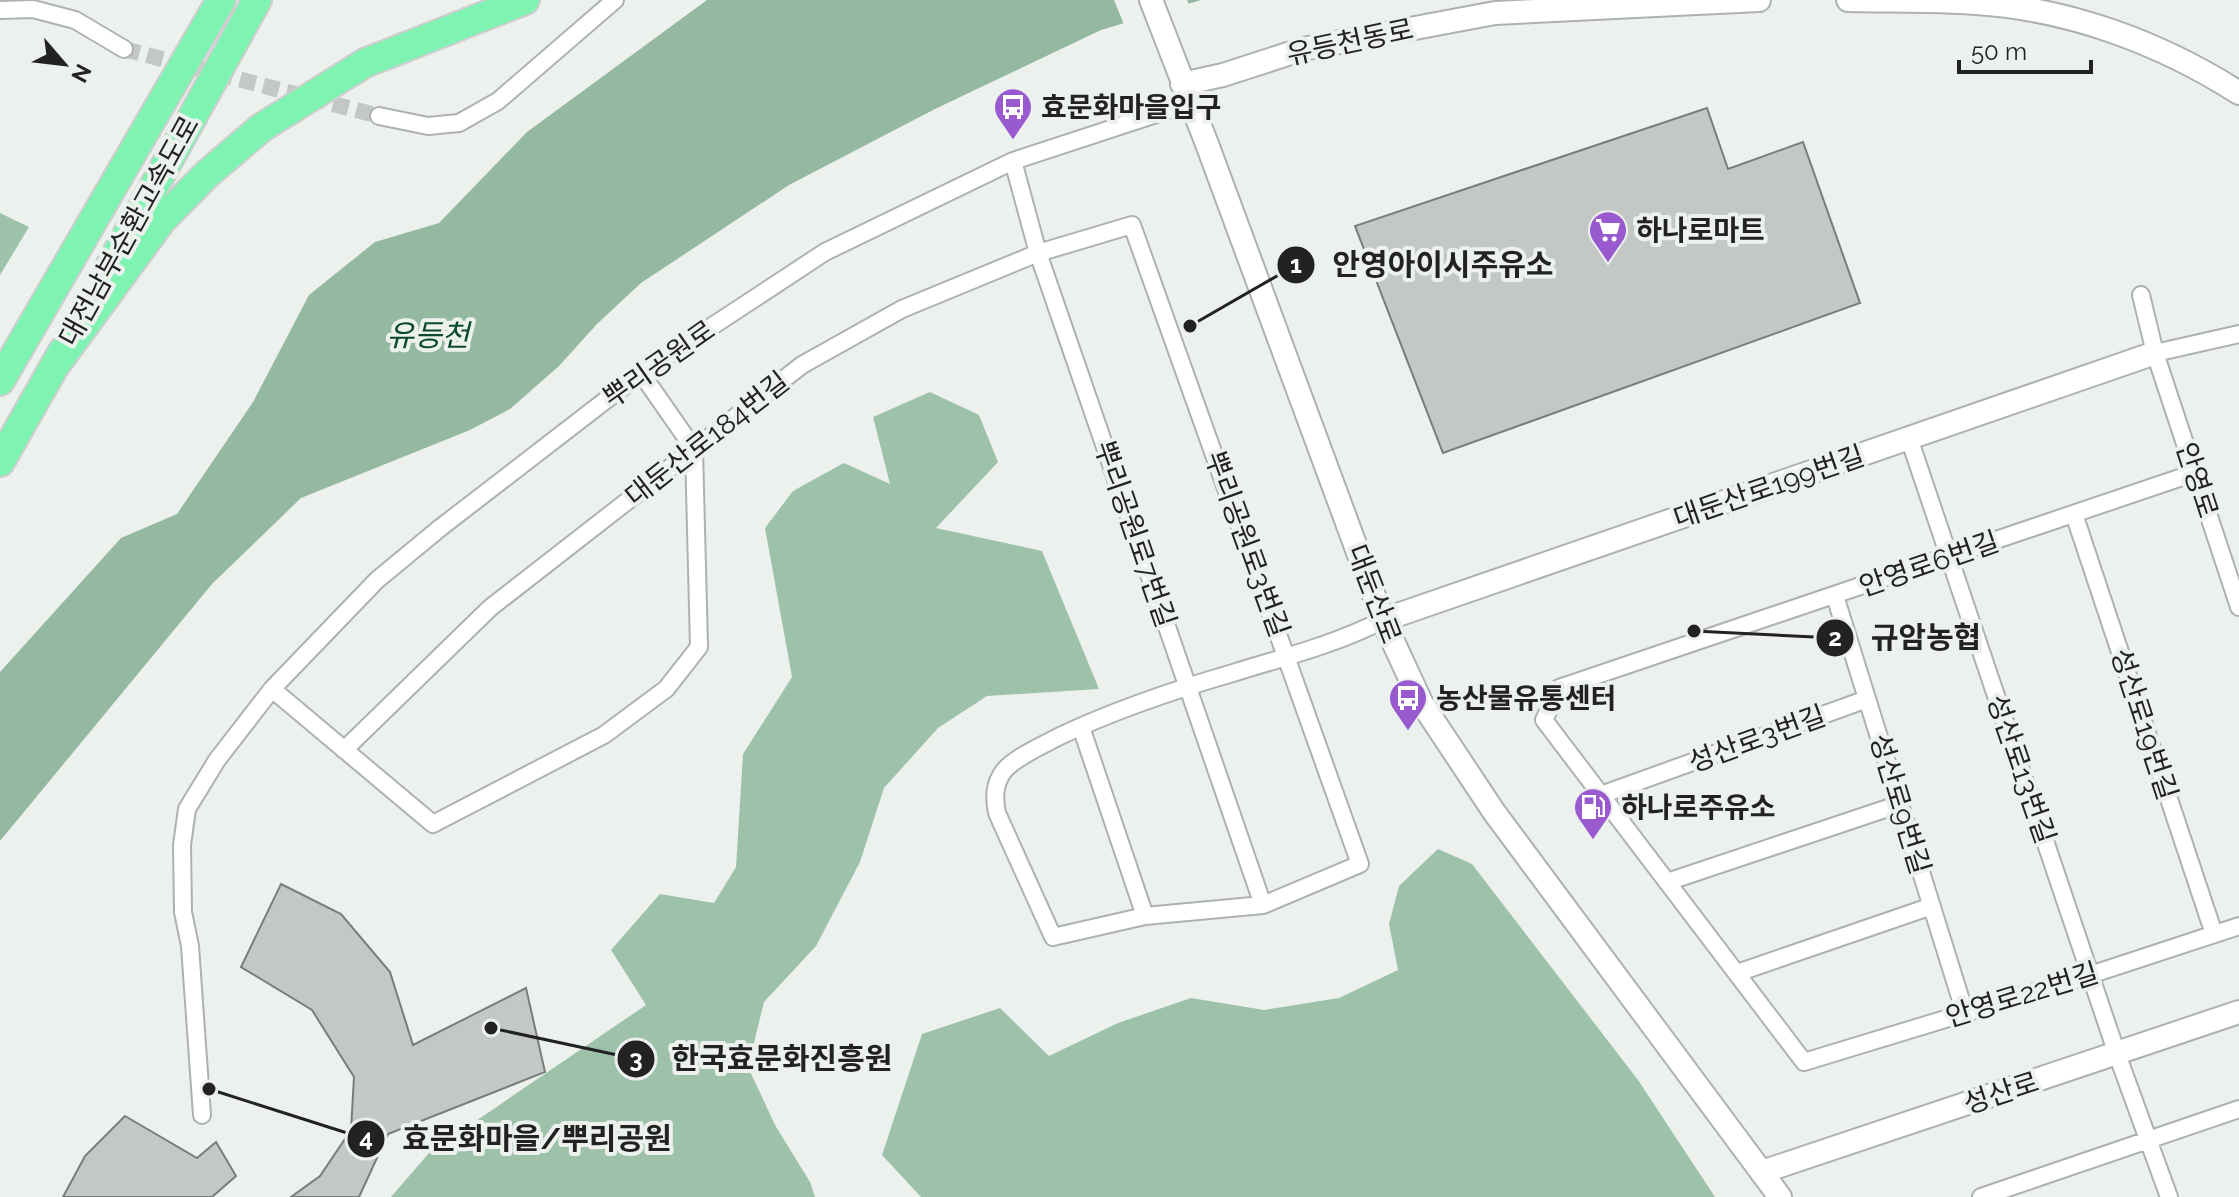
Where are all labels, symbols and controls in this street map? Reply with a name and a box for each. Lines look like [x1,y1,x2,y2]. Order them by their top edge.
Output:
street label: 유등천동로 [1284,12,1416,72]
north arrow [24,24,104,104]
scale bar [1959,24,2091,74]
text: 50 m [1971,37,2027,66]
text: N [66,60,97,87]
bus stop icon: 효문화마을입구 [992,86,1034,141]
place label: 효문화마을입구 [1041,91,1221,124]
street label: 대전남부순환고속도로 [52,110,206,352]
supermarket icon: 하나로마트 [1587,209,1629,264]
place label: 하나로마트 [1636,214,1765,247]
callout: 안영아이시주유소 [1276,238,1569,292]
text: 안영아이시주유소 [1333,247,1553,282]
text: 1 [1290,250,1302,279]
street label: 뿌리공원로 [597,314,721,414]
water label: 유등천 [387,318,473,353]
street label: 대둔산로184번길 [619,365,795,513]
street label: 뿌리공원로7번길 [1088,436,1182,632]
street label: 안영로 [2169,438,2225,522]
street label: 대둔산로199번길 [1669,439,1869,535]
street label: 뿌리공원로3번길 [1198,447,1296,641]
street label: 안영로6번길 [1855,525,2003,603]
street label: 대둔산로 [1340,540,1408,648]
callout: 규암농협 [1815,611,1997,665]
text: 규암농협 [1871,620,1981,655]
text: 2 [1828,623,1842,652]
street label: 성산로19번길 [2104,644,2184,804]
bus stop icon: 농산물유통센터 [1387,677,1429,732]
place label: 농산물유통센터 [1436,682,1616,715]
street label: 성산로13번길 [1980,690,2062,848]
street label: 성산로3번길 [1684,699,1830,779]
street label: 성산로9번길 [1863,730,1937,878]
fuel station icon: 하나로주유소 [1572,786,1614,841]
place label: 하나로주유소 [1621,791,1776,824]
street label: 안영로22번길 [1942,956,2102,1034]
callout: 한국효문화진흥원 [616,1032,909,1086]
text: 한국효문화진흥원 [672,1041,892,1076]
text: 3 [629,1044,643,1073]
street label: 성산로 [1959,1065,2043,1121]
callout: 효문화마을/뿌리공원 [346,1112,688,1166]
text: 효문화마을/뿌리공원 [402,1121,672,1156]
text: 4 [359,1124,373,1153]

